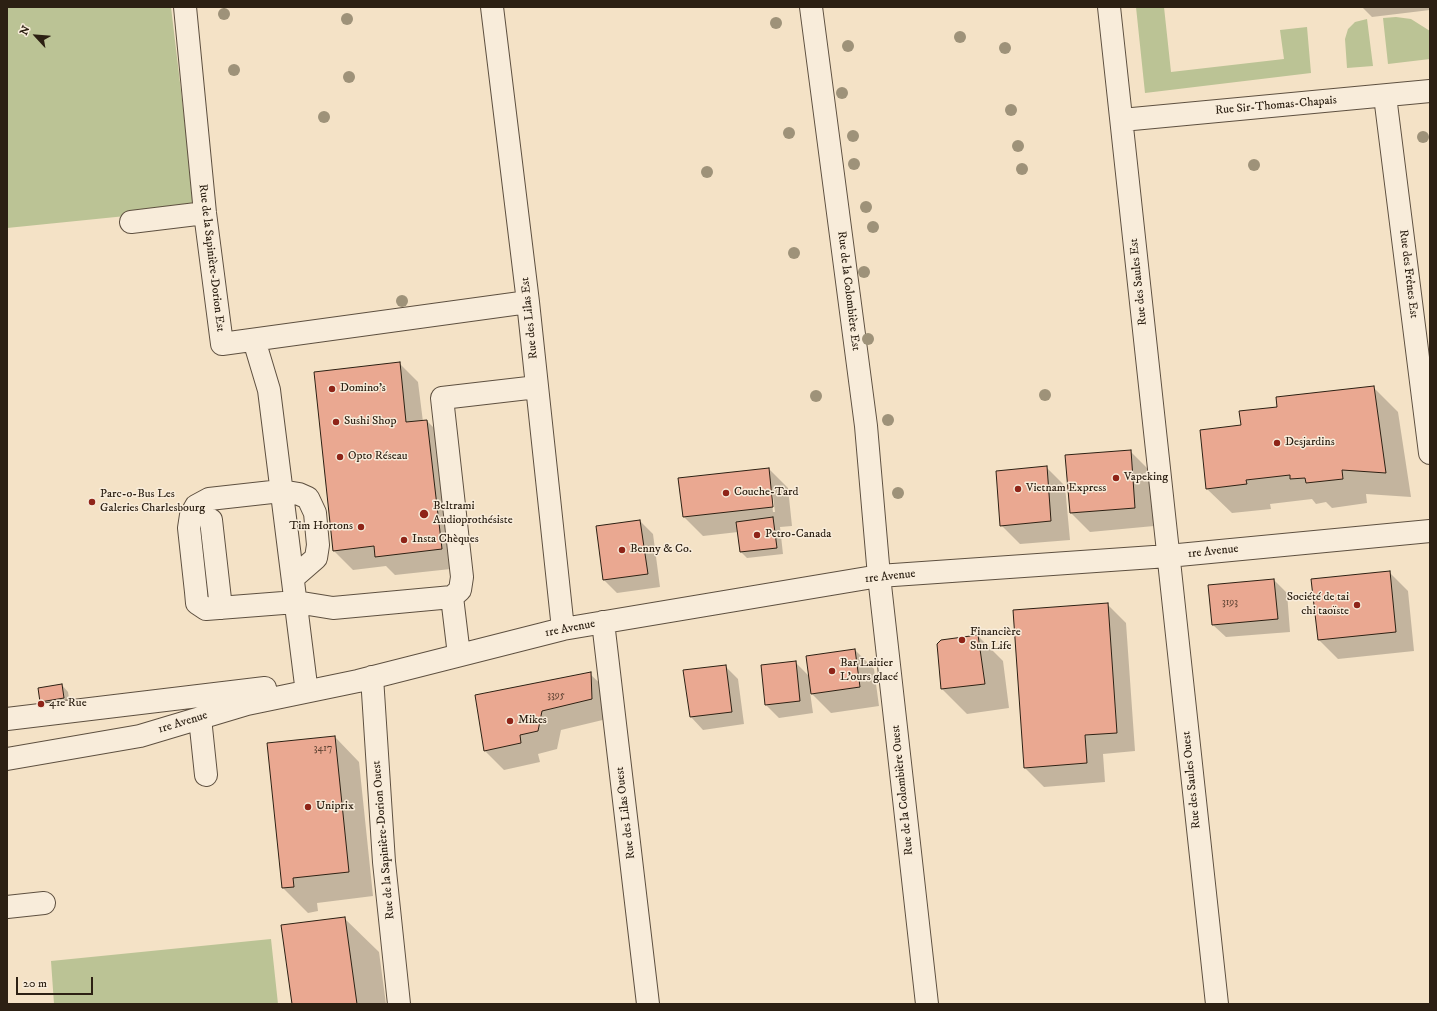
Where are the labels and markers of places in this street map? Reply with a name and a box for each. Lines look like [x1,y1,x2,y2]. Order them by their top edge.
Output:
place label: Domino's [340,382,386,396]
marker: Domino's [327,384,337,394]
place label: Sushi Shop [344,415,396,429]
marker: Sushi Shop [331,417,341,427]
place label: Desjardins [1285,436,1335,450]
marker: Desjardins [1272,438,1282,448]
place label: Opto Réseau [348,450,408,464]
marker: Opto Réseau [335,452,345,462]
place label: Vapeking [1124,471,1168,485]
marker: Vapeking [1111,473,1121,483]
place label: Vietnam Express [1026,482,1106,496]
marker: Vietnam Express [1013,484,1023,494]
place label: Couche-Tard [734,486,798,500]
place label: Parc-o-Bus Les Galeries Charlesbourg [100,488,205,516]
marker: Couche-Tard [721,488,731,498]
marker: Parc-o-Bus Les Galeries Charlesbourg [87,497,97,507]
place label: Beltrami Audioprothésiste [433,500,513,528]
marker: Beltrami Audioprothésiste [418,508,430,520]
place label: Tim Hortons [289,520,353,534]
marker: Tim Hortons [356,522,366,532]
place label: Petro-Canada [765,528,831,542]
marker: Petro-Canada [752,530,762,540]
place label: Insta Chèques [412,533,479,547]
marker: Insta Chèques [399,535,409,545]
place label: Benny & Co. [630,543,692,557]
marker: Benny & Co. [617,545,627,555]
place label: Société de tai chi taoïste [1287,591,1349,619]
marker: Société de tai chi taoïste [1352,600,1362,610]
place label: Financière Sun Life [970,626,1021,654]
marker: Financière Sun Life [957,635,967,645]
place label: Bar Laitier L'ours glacé [840,657,898,685]
marker: Bar Laitier L'ours glacé [827,666,837,676]
place label: 41e Rue [49,697,87,711]
marker: 41e Rue [36,699,46,709]
place label: Mikes [518,714,547,728]
marker: Mikes [505,716,515,726]
place label: Uniprix [316,800,354,814]
marker: Uniprix [303,802,313,812]

